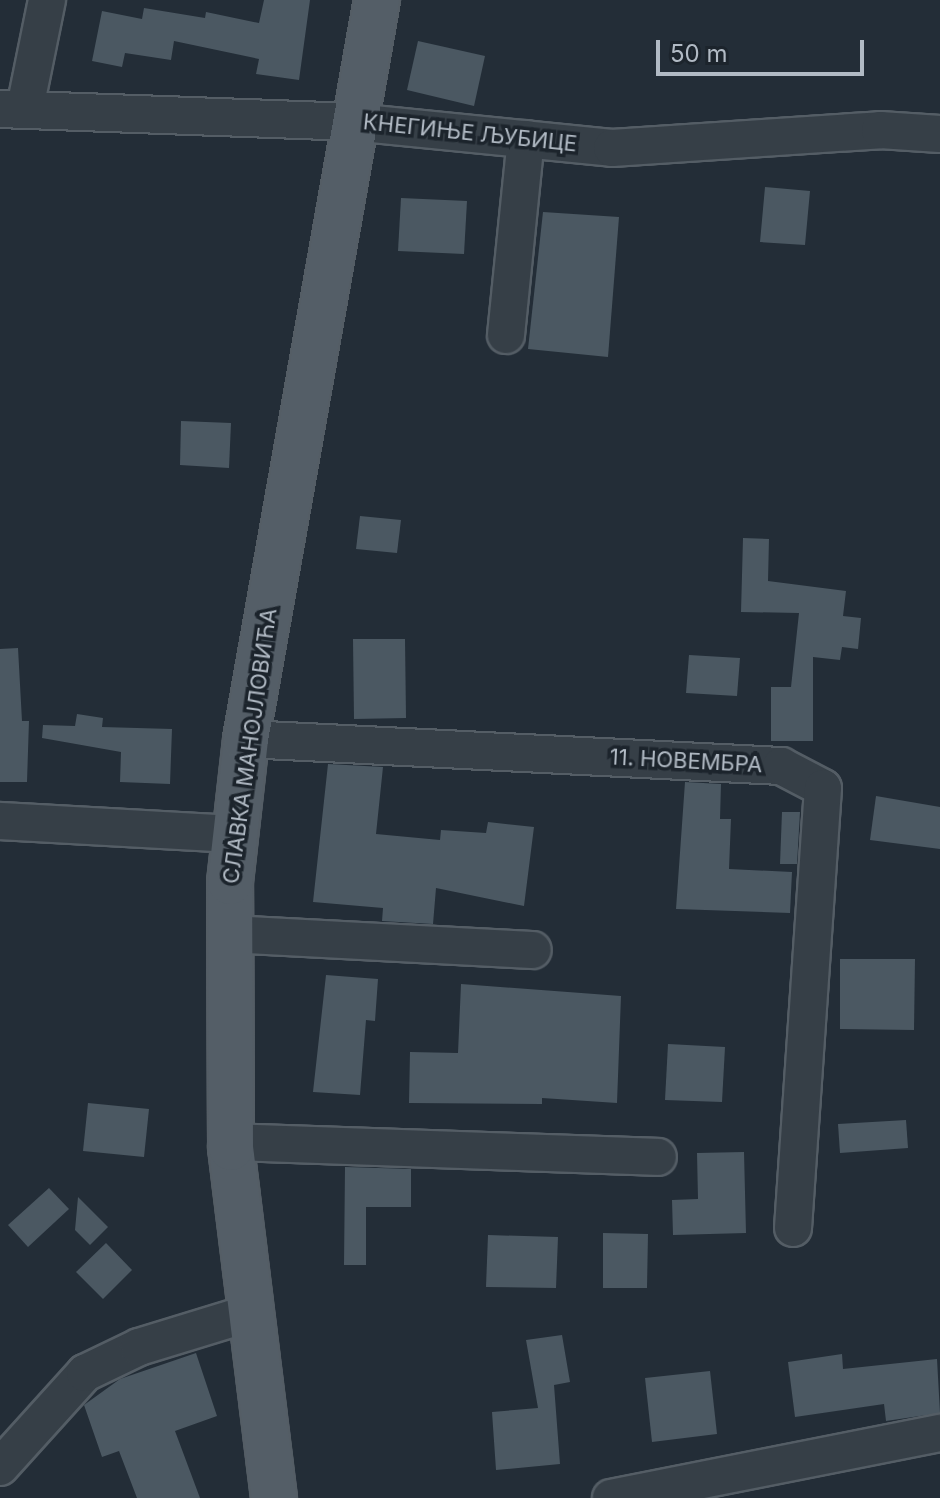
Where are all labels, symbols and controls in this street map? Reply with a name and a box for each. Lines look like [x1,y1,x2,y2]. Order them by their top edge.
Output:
scale bar [660,24,868,74]
text: 50 m [670,39,728,68]
street label: КНЕГИЊЕ ЉУБИЦЕ [362,109,578,157]
street label: СЛАВКА МАНОЈЛОВИЋА [218,607,282,885]
street label: 11. НОВЕМБРА [609,744,763,778]

